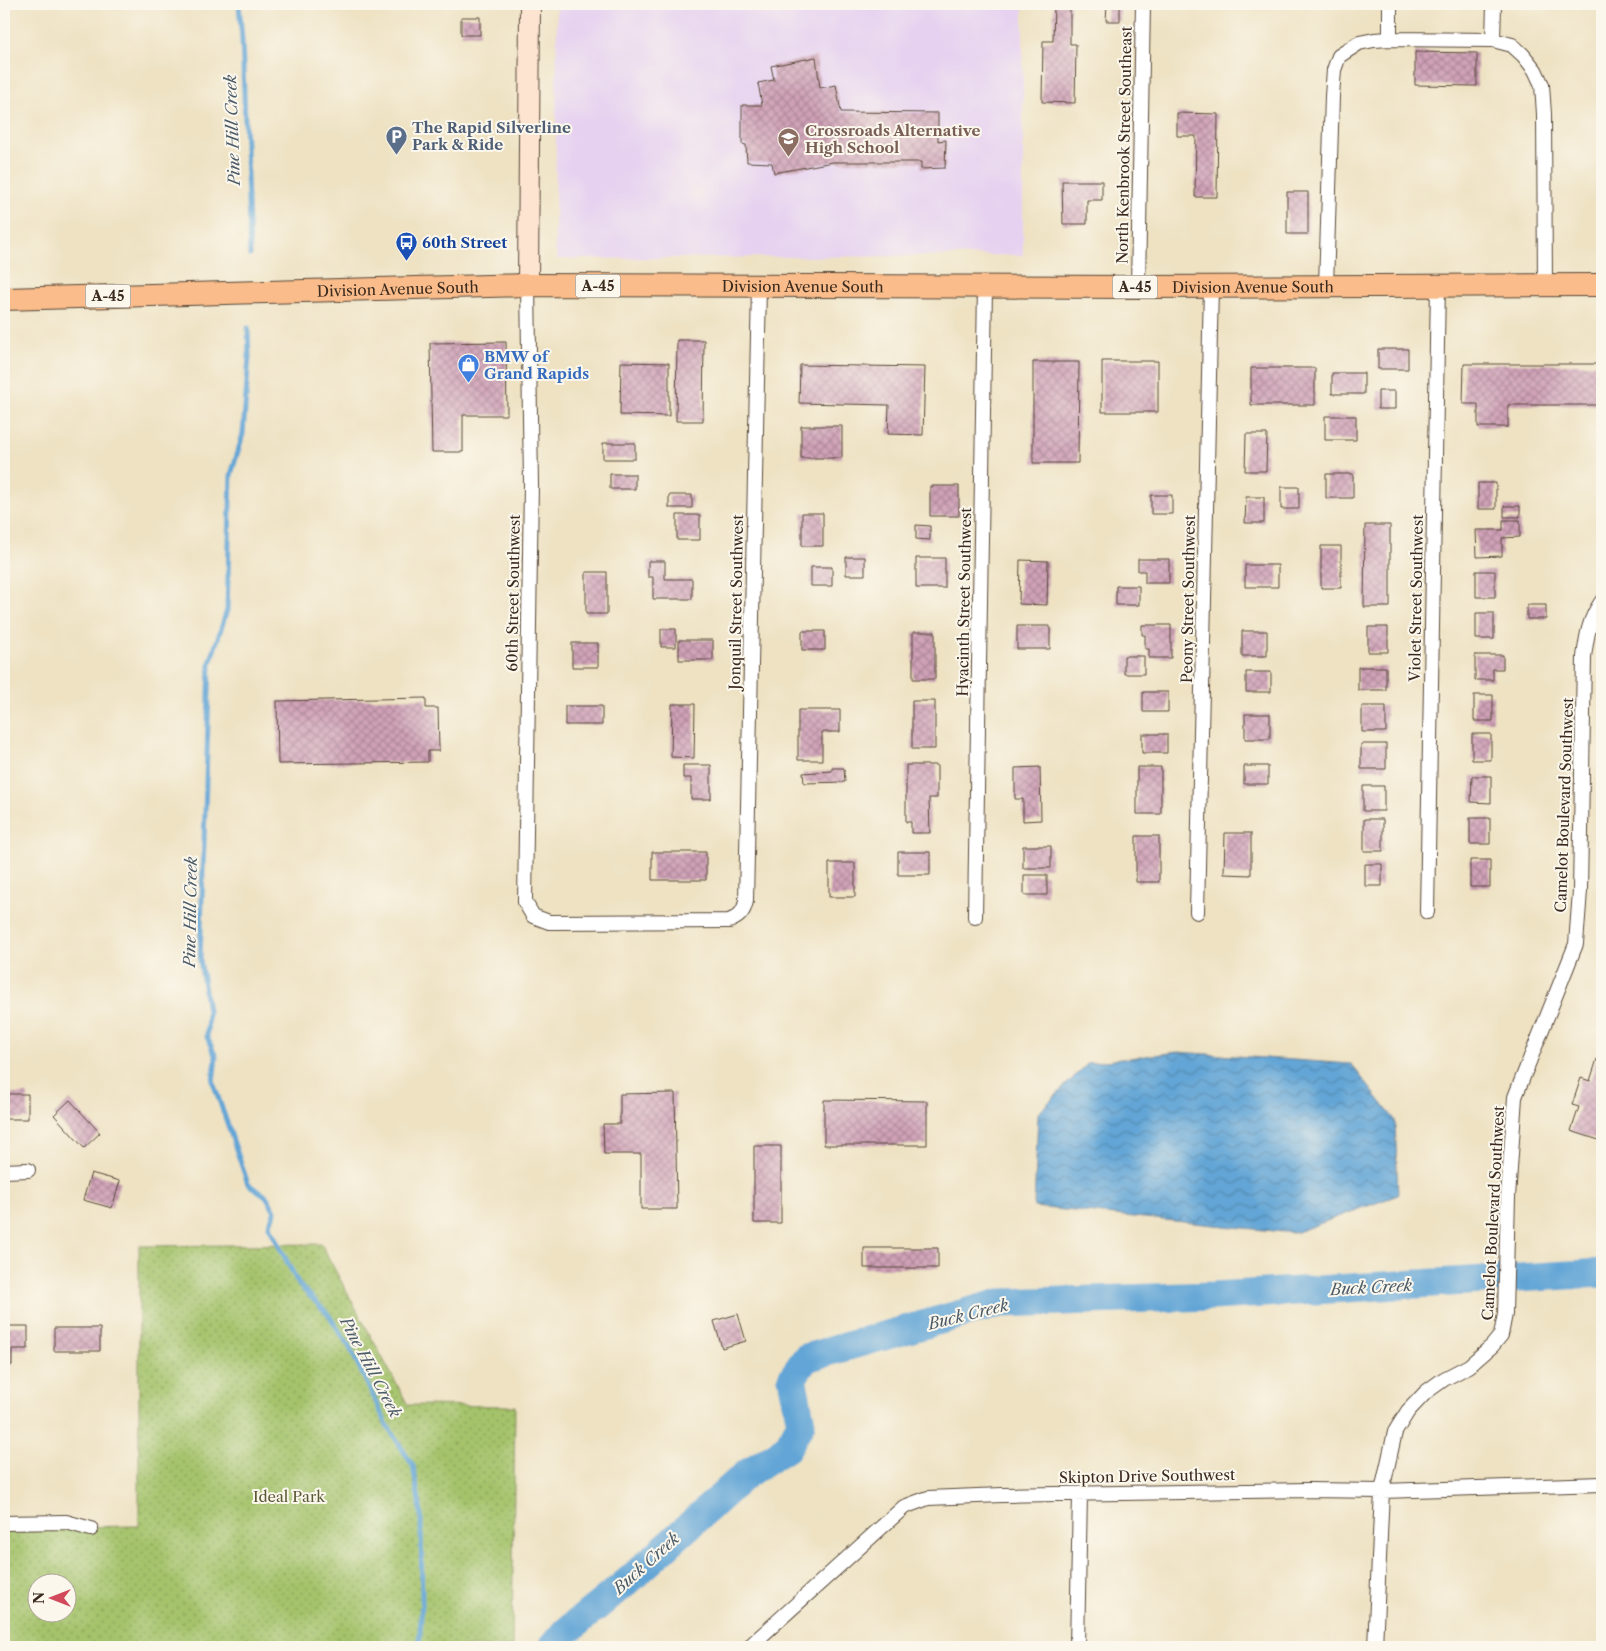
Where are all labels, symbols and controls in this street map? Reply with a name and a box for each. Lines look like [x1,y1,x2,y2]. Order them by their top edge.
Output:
street label: North Kenbrook Street Southeast [1112,25,1136,264]
water label: Pine Hill Creek [220,74,244,188]
place label: The Rapid Silverline Park & Ride [412,118,571,154]
place label: Crossroads Alternative High School [805,121,981,157]
parking icon: The Rapid Silverline Park & Ride [384,124,408,155]
school or university icon: Crossroads Alternative High School [777,127,801,158]
bus stop icon: 60th Street [394,230,418,261]
place label: 60th Street [422,233,507,252]
road number: A-45 [576,274,620,298]
street label: Division Avenue South [722,276,884,296]
road number: A-45 [1112,276,1158,298]
street label: Division Avenue South [317,277,480,300]
street label: Division Avenue South [1172,277,1334,296]
road number: A-45 [86,284,130,308]
place label: BMW of Grand Rapids [484,347,589,383]
shop icon: BMW of Grand Rapids [456,353,480,384]
street label: Hyacinth Street Southwest [953,507,975,697]
street label: 60th Street Southwest [502,513,524,672]
street label: Jonquil Street Southwest [725,513,747,692]
street label: Peony Street Southwest [1177,514,1199,683]
street label: Violet Street Southwest [1405,514,1427,683]
street label: Camelot Boulevard Southwest [1551,697,1577,913]
water label: Pine Hill Creek [179,856,201,970]
street label: Camelot Boulevard Southwest [1478,1104,1508,1321]
water label: Buck Creek [1328,1275,1413,1299]
water label: Buck Creek [924,1294,1011,1334]
water label: Pine Hill Creek [335,1312,406,1421]
street label: Skipton Drive Southwest [1059,1465,1236,1487]
park label: Ideal Park [253,1487,326,1506]
water label: Buck Creek [607,1528,684,1599]
north arrow [28,1574,78,1624]
text: N [30,1592,48,1604]

